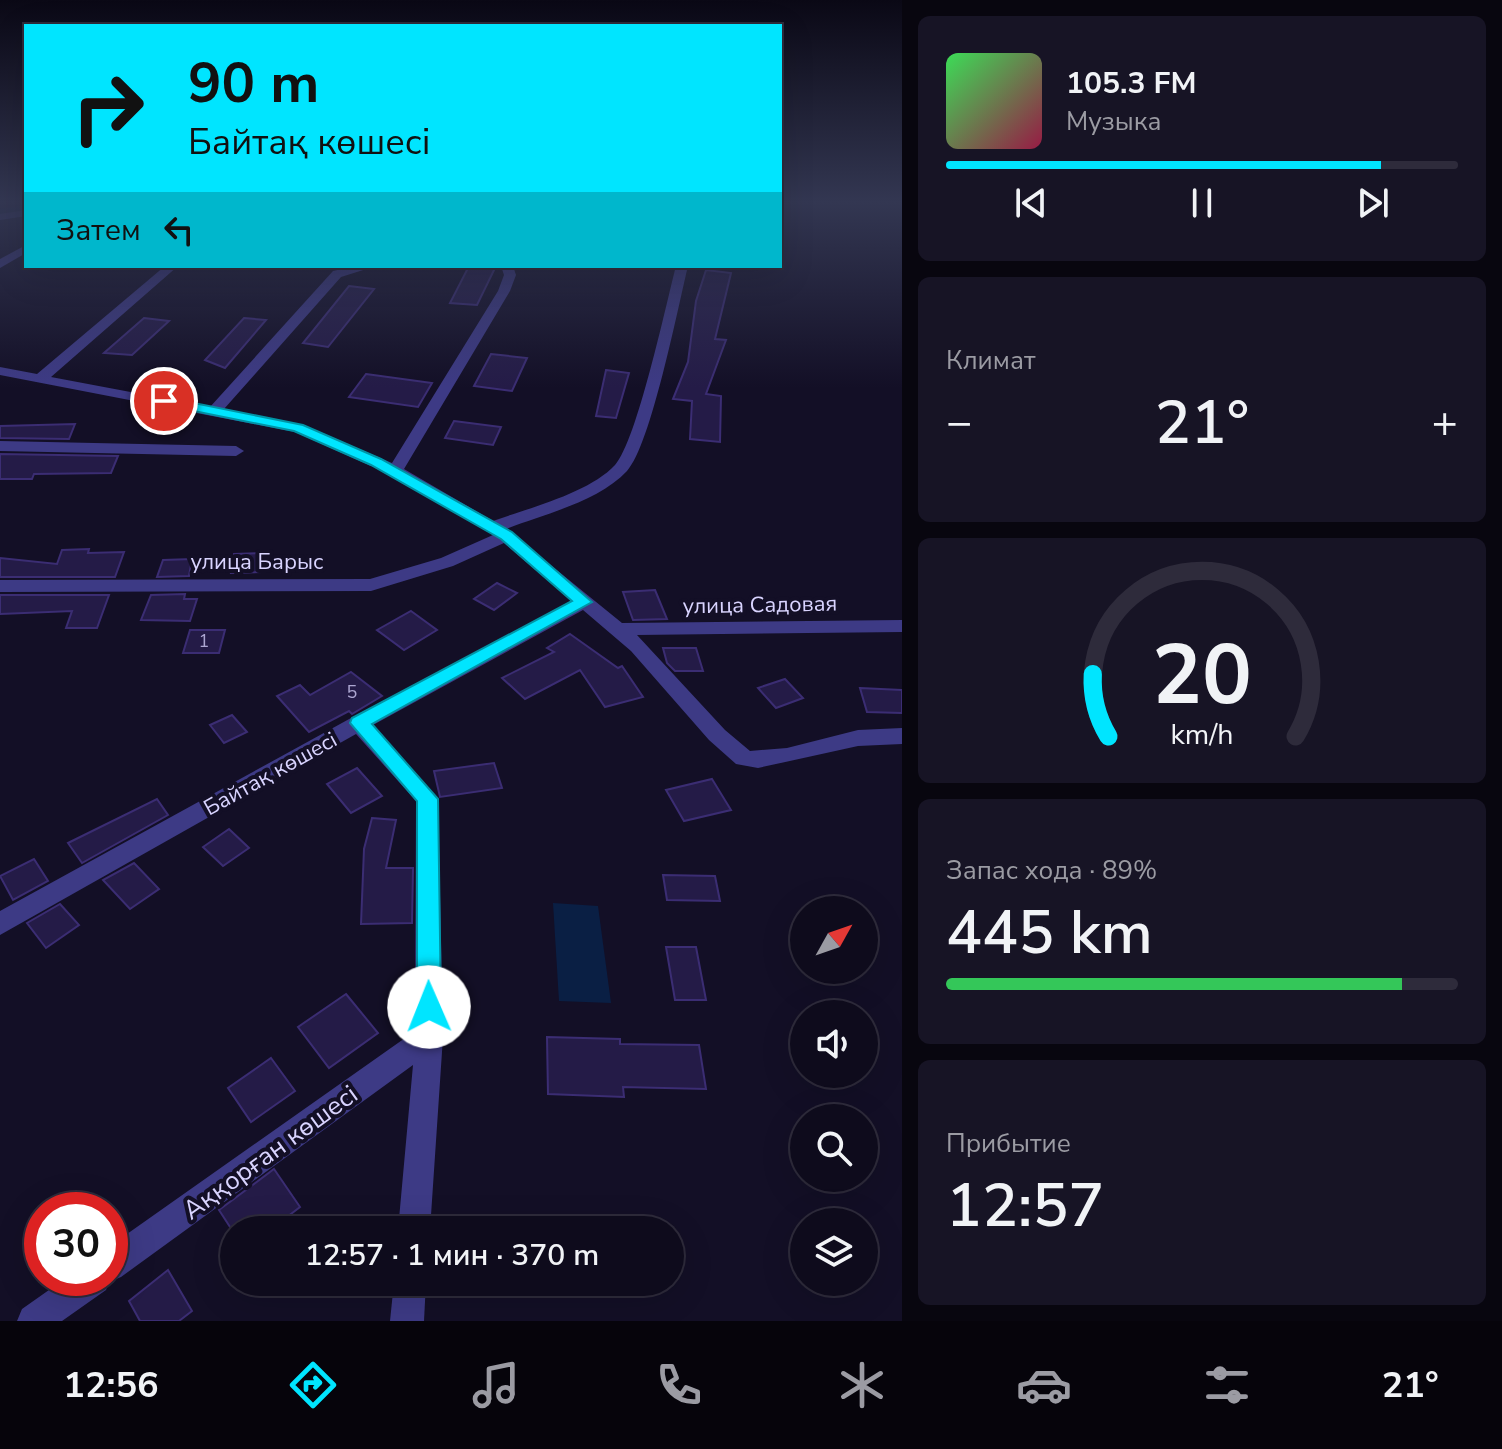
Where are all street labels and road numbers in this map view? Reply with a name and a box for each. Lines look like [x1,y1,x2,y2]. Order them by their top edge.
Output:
street label: улица Барыс [191,547,323,577]
street label: улица Садовая [682,589,838,621]
street label: Байтақ көшесі [198,725,343,823]
street label: Аққорған көшесі [176,1077,365,1228]

